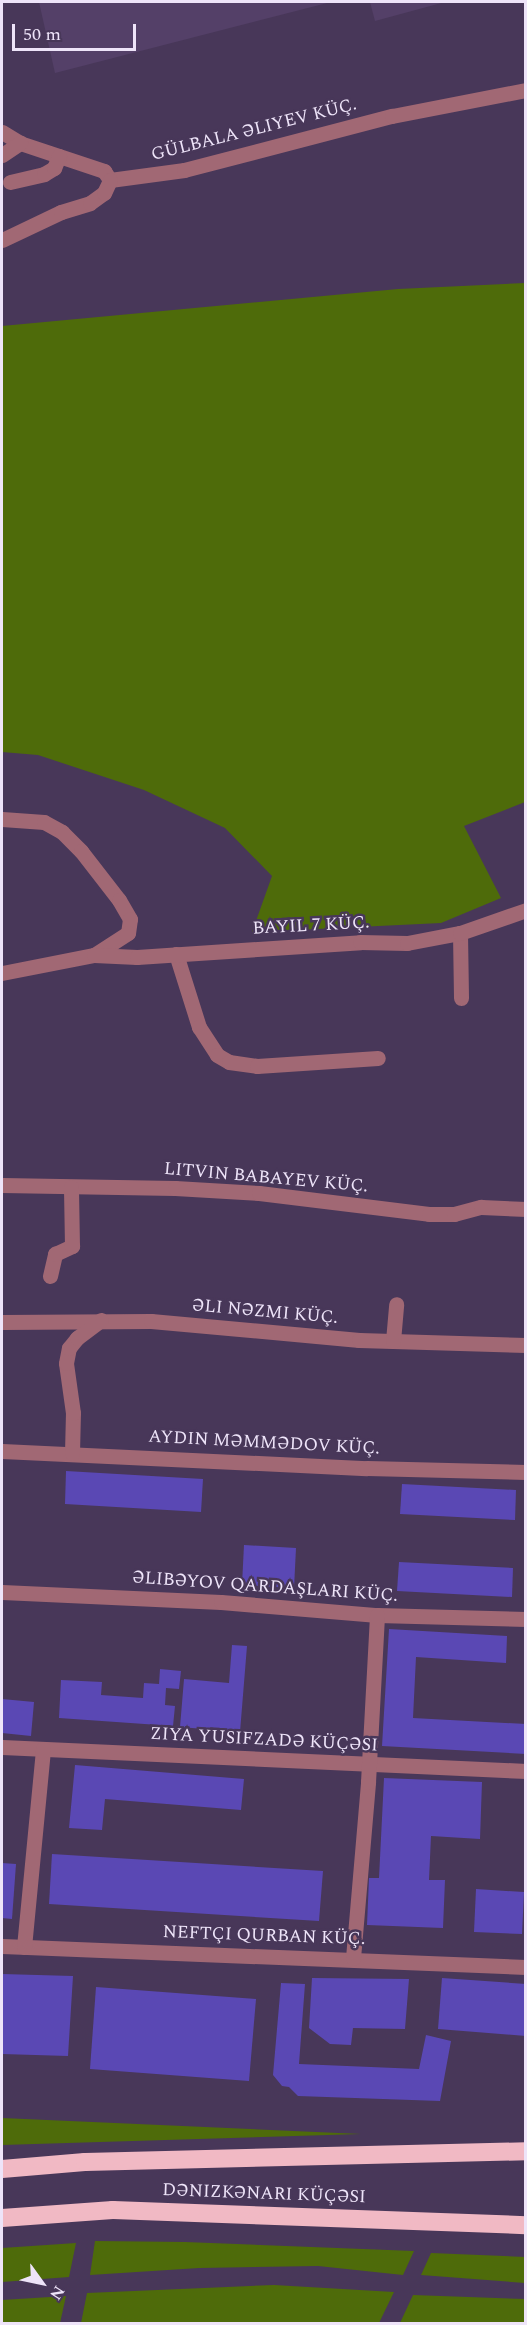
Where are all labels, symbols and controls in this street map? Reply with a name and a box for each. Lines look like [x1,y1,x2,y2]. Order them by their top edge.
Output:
scale bar [15,12,140,50]
text: 50 m [23,21,61,48]
street label: GÜLBALA ƏLIYEV KÜÇ. [149,94,359,166]
street label: BAYIL 7 KÜÇ. [252,912,370,940]
street label: LITVIN BABAYEV KÜÇ. [163,1158,369,1198]
street label: ƏLI NƏZMI KÜÇ. [191,1295,339,1329]
street label: AYDIN MƏMMƏDOV KÜÇ. [148,1426,380,1460]
street label: ƏLIBƏYOV QARDAŞLARI KÜÇ. [131,1567,399,1607]
street label: ZIYA YUSIFZADƏ KÜÇƏSI [149,1723,379,1757]
street label: NEFTÇI QURBAN KÜÇ. [162,1922,366,1950]
street label: DƏNIZKƏNARI KÜÇƏSI [162,2180,366,2208]
north arrow [12,2253,72,2313]
text: N [43,2281,71,2305]

